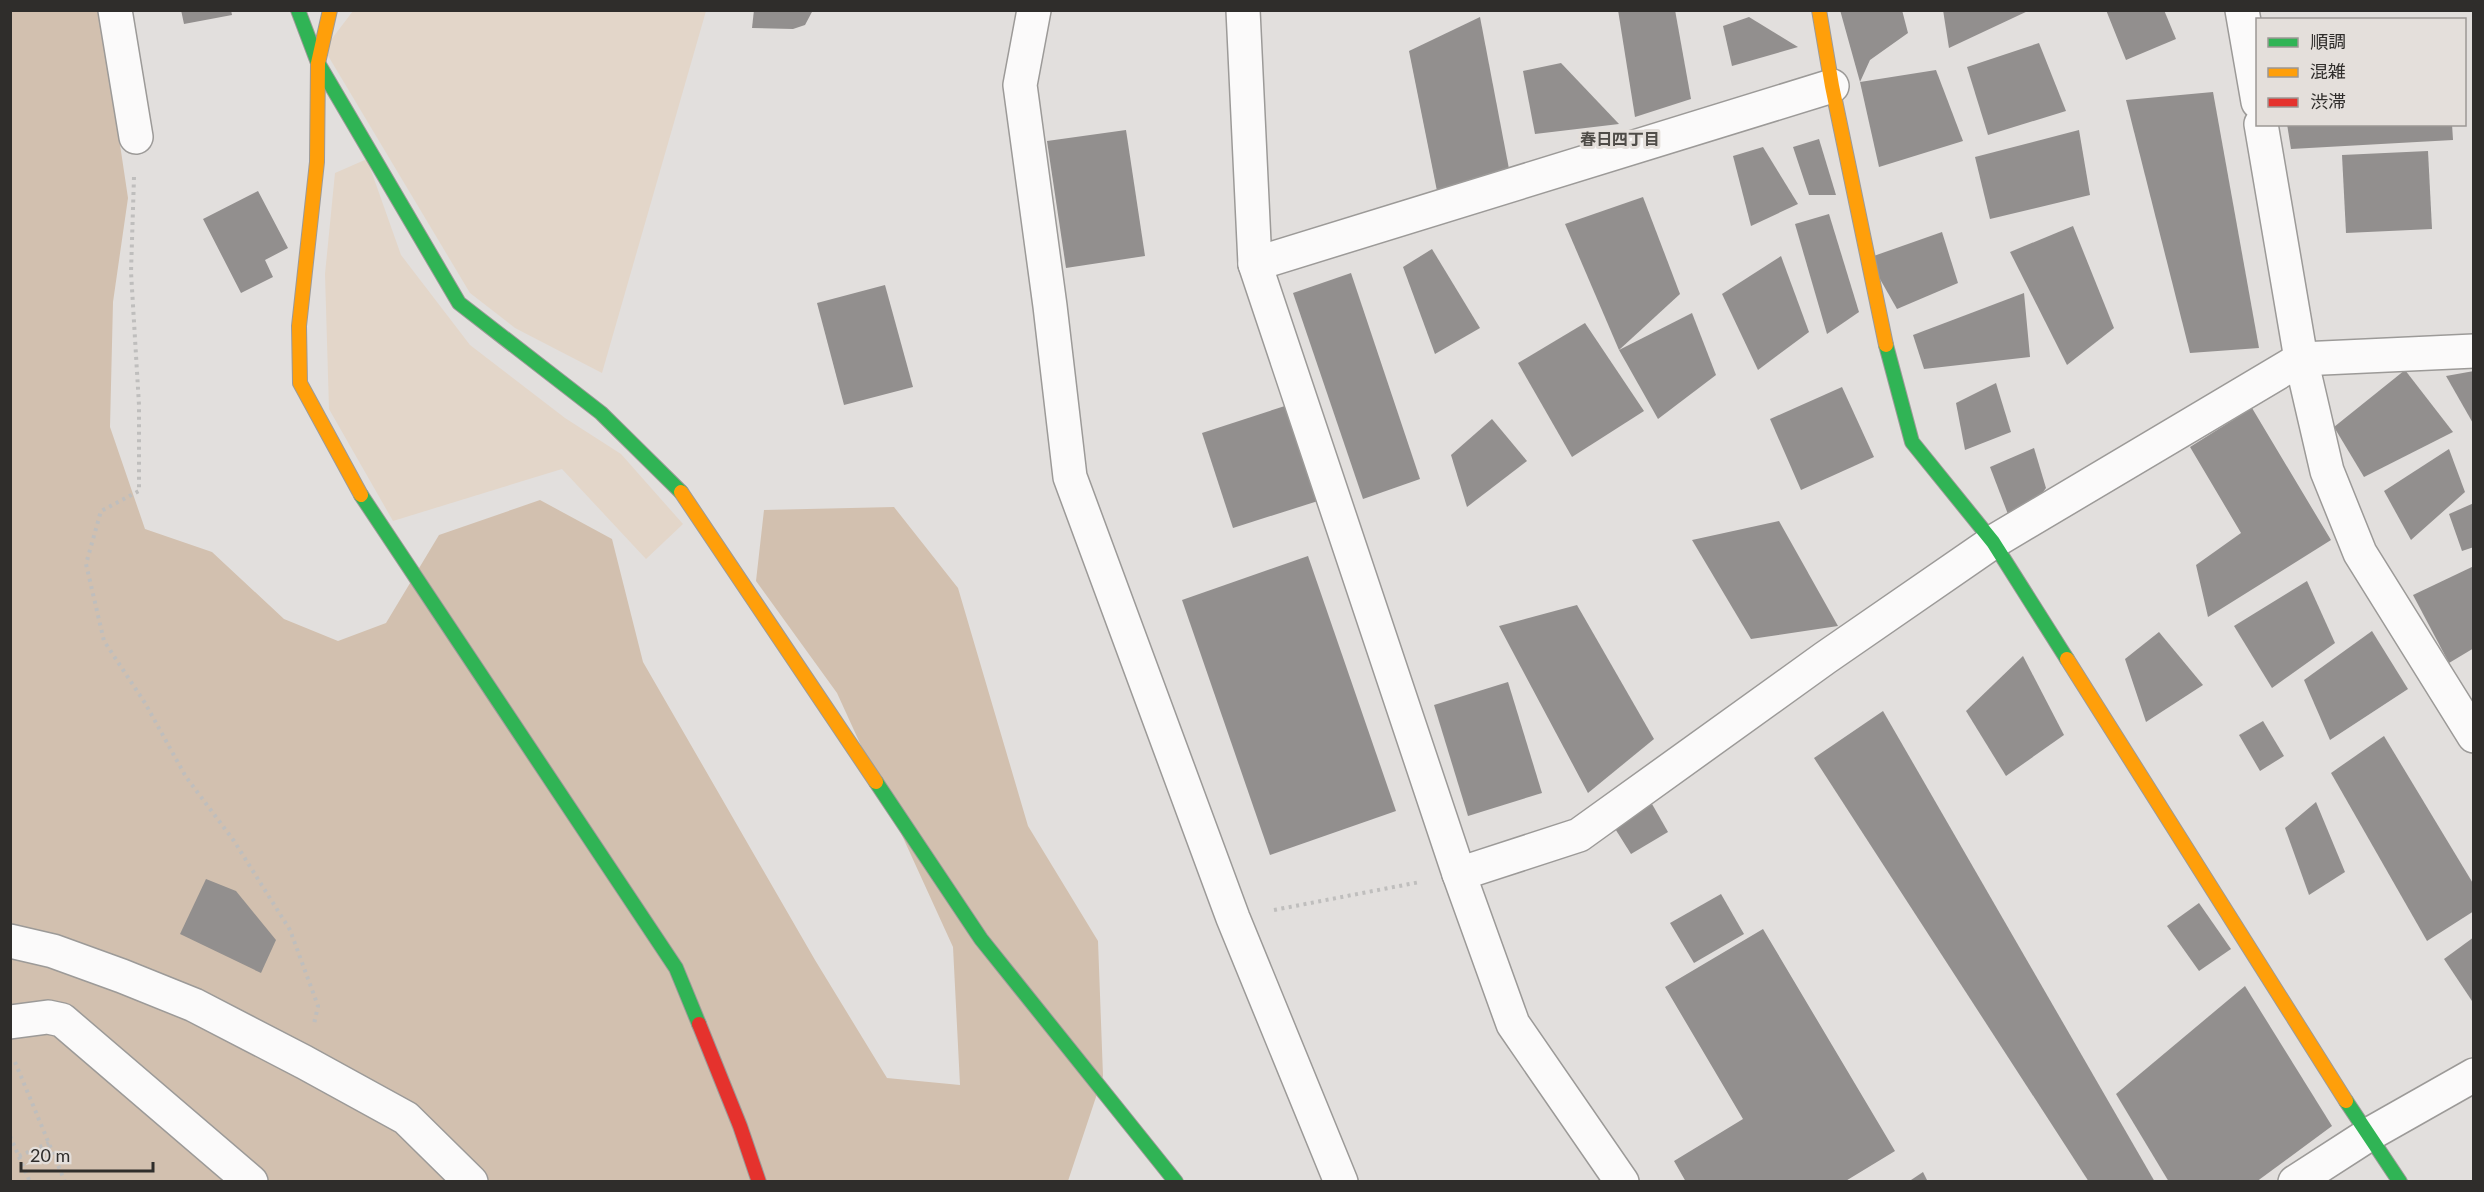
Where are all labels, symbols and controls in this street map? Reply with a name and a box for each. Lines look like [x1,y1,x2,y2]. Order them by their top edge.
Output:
legend [2256,18,2466,126]
text: 順調 [2310,30,2346,52]
text: 混雑 [2310,60,2346,82]
text: 渋滞 [2310,90,2346,112]
district label: 春日四丁目 [1580,129,1660,148]
scale bar [21,1135,153,1173]
text: 20 m [30,1144,70,1166]

